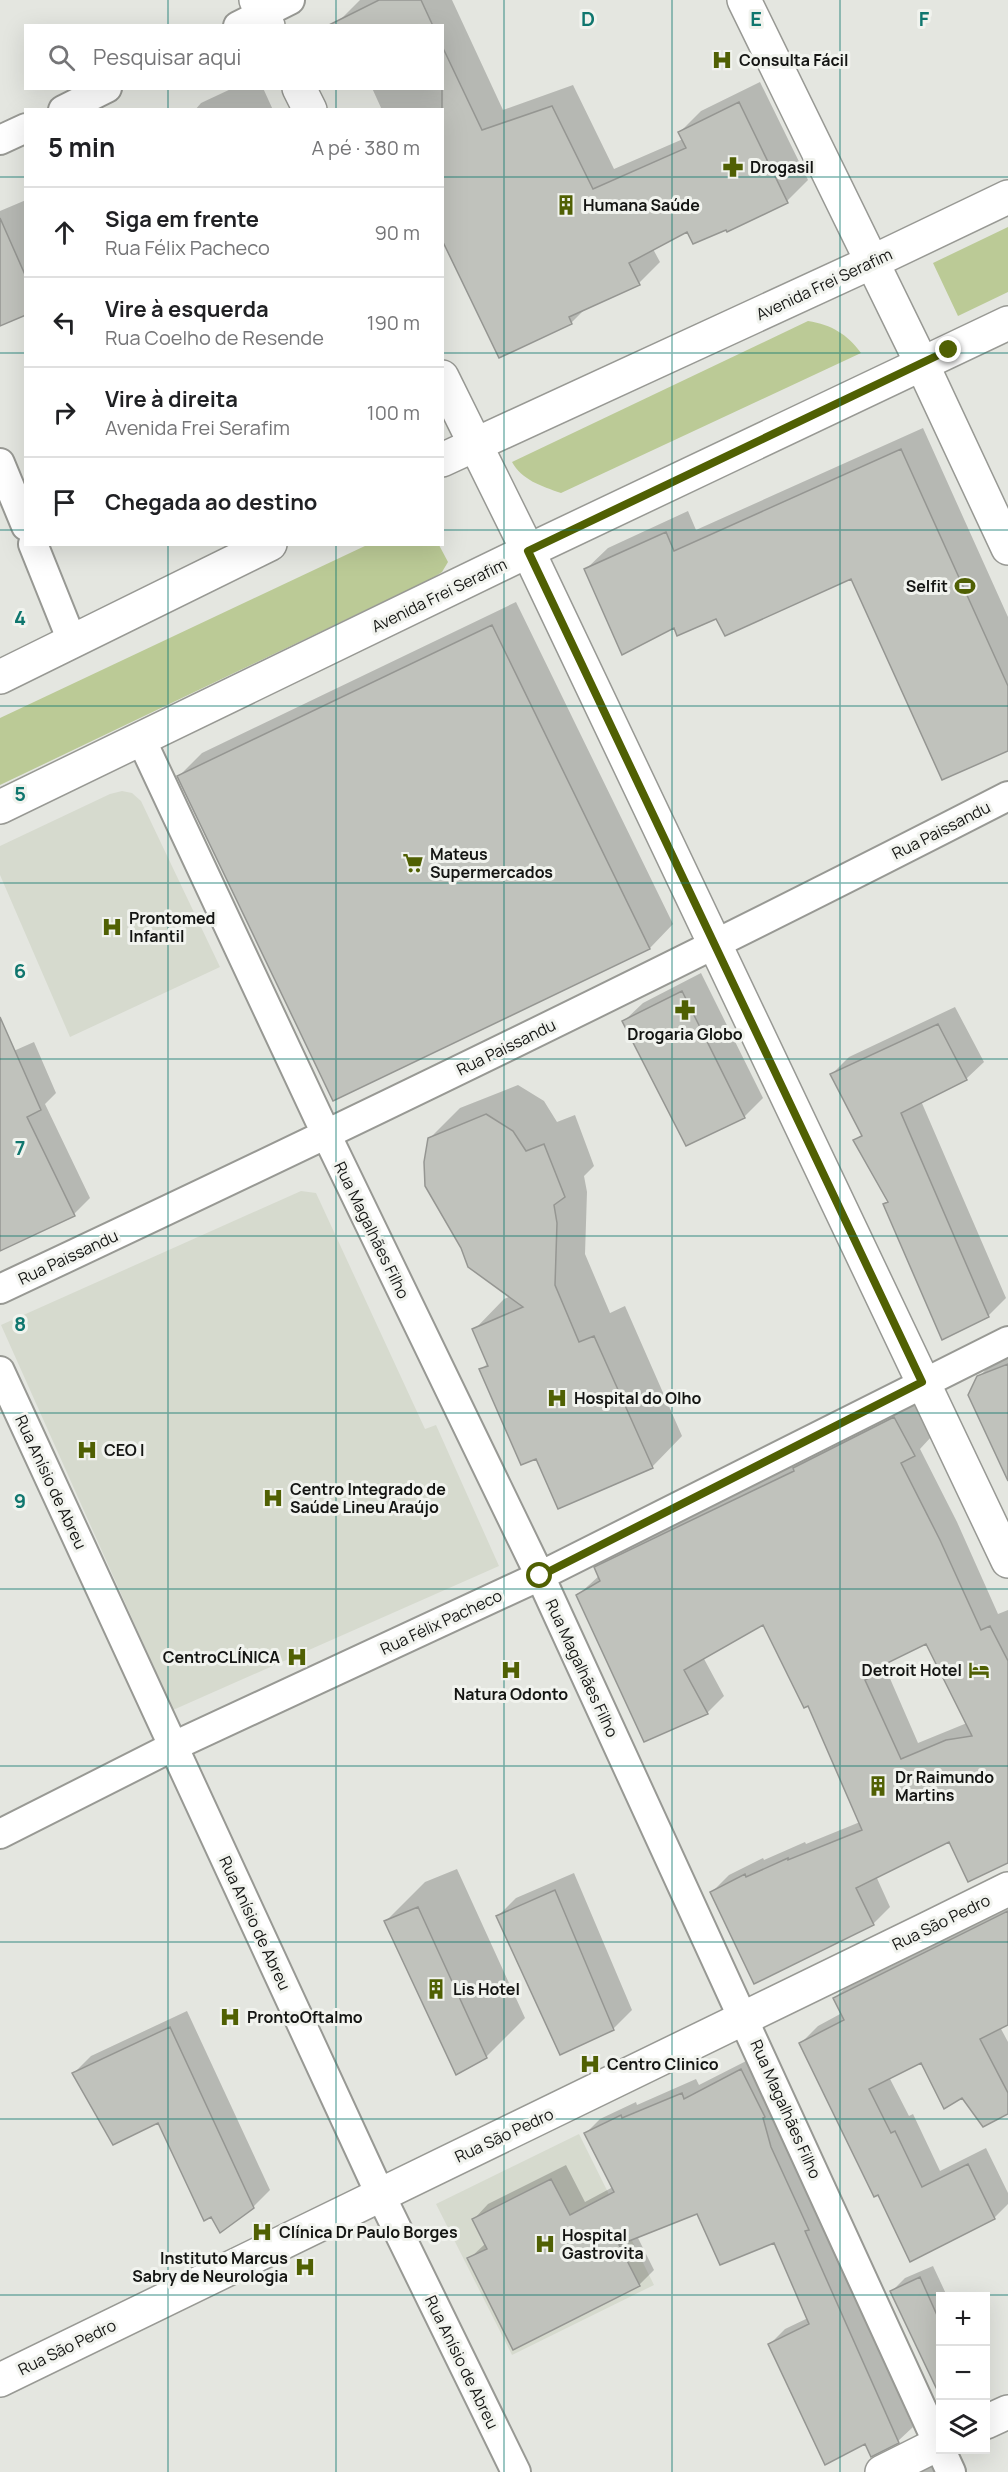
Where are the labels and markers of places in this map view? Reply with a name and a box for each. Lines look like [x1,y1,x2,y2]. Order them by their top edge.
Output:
hospital icon: Consulta Fácil [710,48,734,72]
place label: Consulta Fácil [739,49,848,71]
pharmacy icon: Drogasil [721,155,745,179]
place label: Drogasil [750,156,814,178]
building icon: Humana Saúde [554,193,578,217]
place label: Humana Saúde [583,194,700,216]
sports icon: Selfit [953,574,977,598]
place label: Selfit [906,575,948,597]
place label: Mateus Supermercados [430,843,553,883]
supermarket icon: Mateus Supermercados [401,851,425,875]
place label: Prontomed Infantil [129,907,215,947]
hospital icon: Prontomed Infantil [100,915,124,939]
pharmacy icon: Drogaria Globo [673,998,697,1022]
place label: Drogaria Globo [627,1023,743,1045]
hospital icon: Hospital do Olho [545,1386,569,1410]
place label: Hospital do Olho [574,1387,702,1409]
hospital icon: CEO I [75,1438,99,1462]
place label: CEO I [104,1439,144,1461]
place label: Centro Integrado de Saúde Lineu Araújo [290,1478,446,1518]
hospital icon: Centro Integrado de Saúde Lineu Araújo [261,1486,285,1510]
hospital icon: CentroCLÍNICA [285,1645,309,1669]
place label: CentroCLÍNICA [163,1646,280,1668]
hospital icon: Natura Odonto [499,1658,523,1682]
hotel icon: Detroit Hotel [967,1658,991,1682]
place label: Detroit Hotel [861,1659,962,1681]
place label: Natura Odonto [454,1683,568,1705]
place label: Dr Raimundo Martins [895,1766,994,1806]
building icon: Dr Raimundo Martins [866,1774,890,1798]
building icon: Lis Hotel [424,1977,448,2001]
place label: Lis Hotel [453,1978,520,2000]
hospital icon: ProntoOftalmo [218,2005,242,2029]
place label: ProntoOftalmo [247,2006,363,2028]
hospital icon: Centro Clinico [578,2052,602,2076]
place label: Centro Clinico [607,2053,719,2075]
hospital icon: Clínica Dr Paulo Borges [250,2220,274,2244]
place label: Clínica Dr Paulo Borges [279,2221,458,2243]
place label: Hospital Gastrovita [562,2224,644,2264]
hospital icon: Hospital Gastrovita [533,2232,557,2256]
place label: Instituto Marcus Sabry de Neurologia [132,2247,288,2287]
hospital icon: Instituto Marcus Sabry de Neurologia [293,2255,317,2279]

